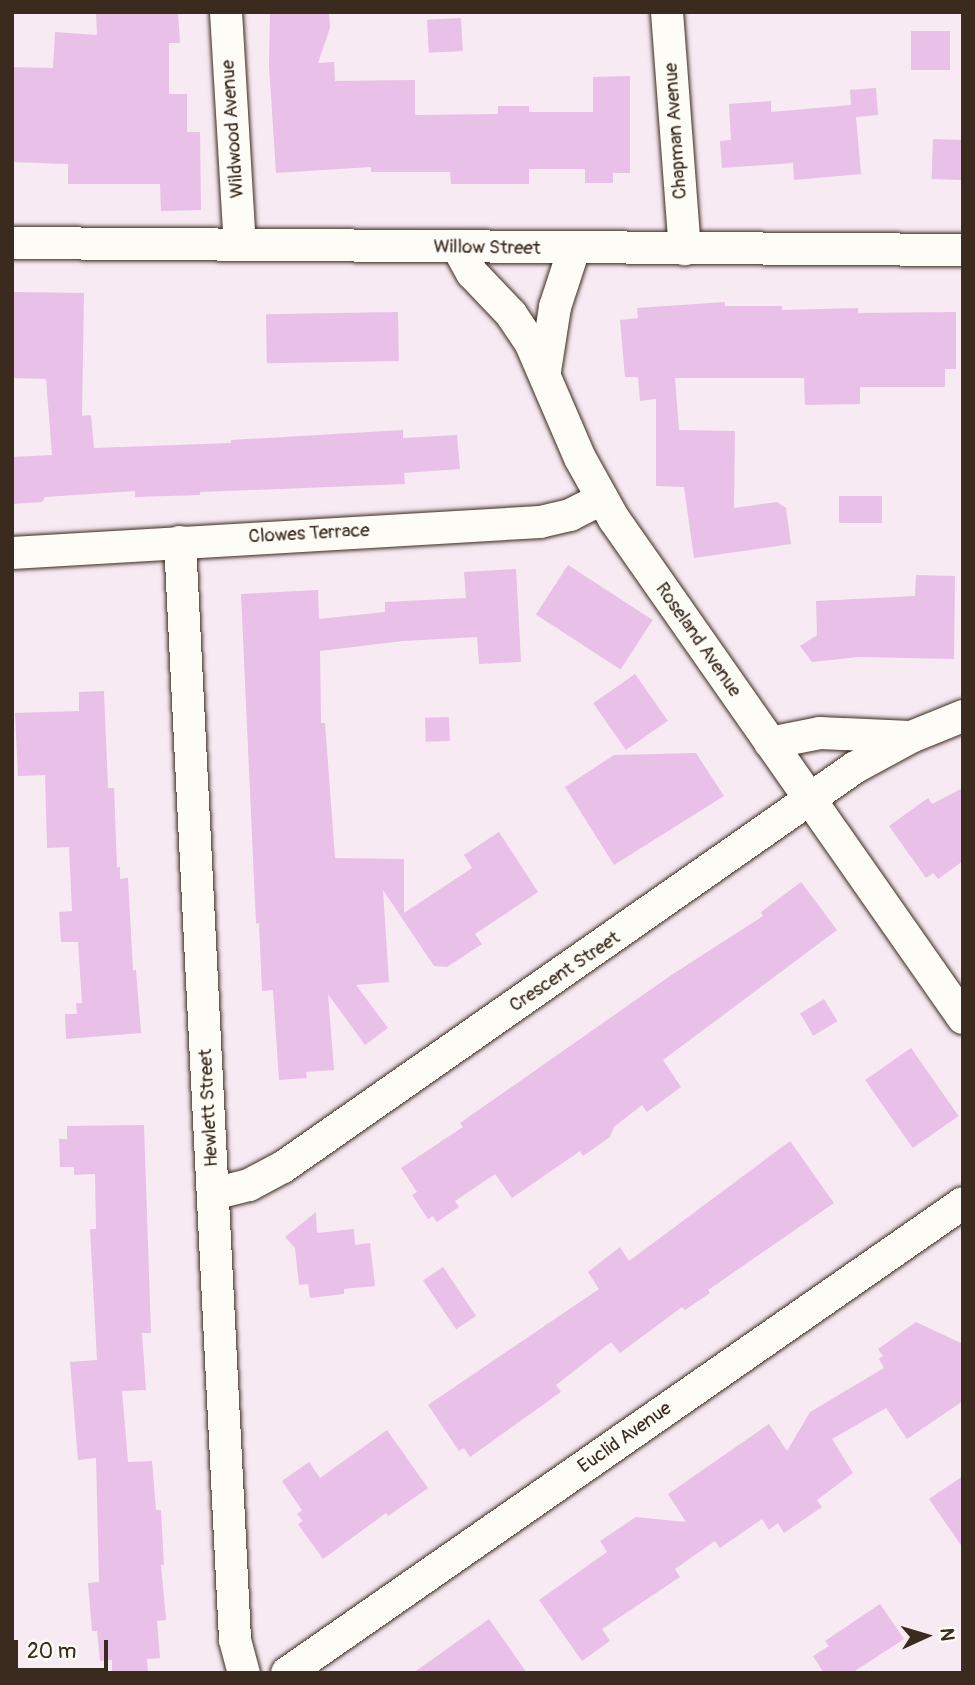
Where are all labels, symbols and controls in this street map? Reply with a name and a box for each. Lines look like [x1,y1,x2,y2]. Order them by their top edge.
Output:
street label: Wildwood Avenue [217,59,249,199]
street label: Chapman Avenue [660,62,692,200]
street label: Willow Street [433,236,541,260]
street label: Clowes Terrace [248,519,370,549]
street label: Roseland Avenue [650,578,746,702]
street label: Crescent Street [505,927,625,1017]
street label: Hewlett Street [195,1048,223,1168]
street label: Euclid Avenue [574,1397,676,1479]
north arrow [891,1601,961,1671]
scale bar [18,1626,112,1670]
text: N [935,1627,959,1642]
text: 20 m [27,1638,76,1665]

